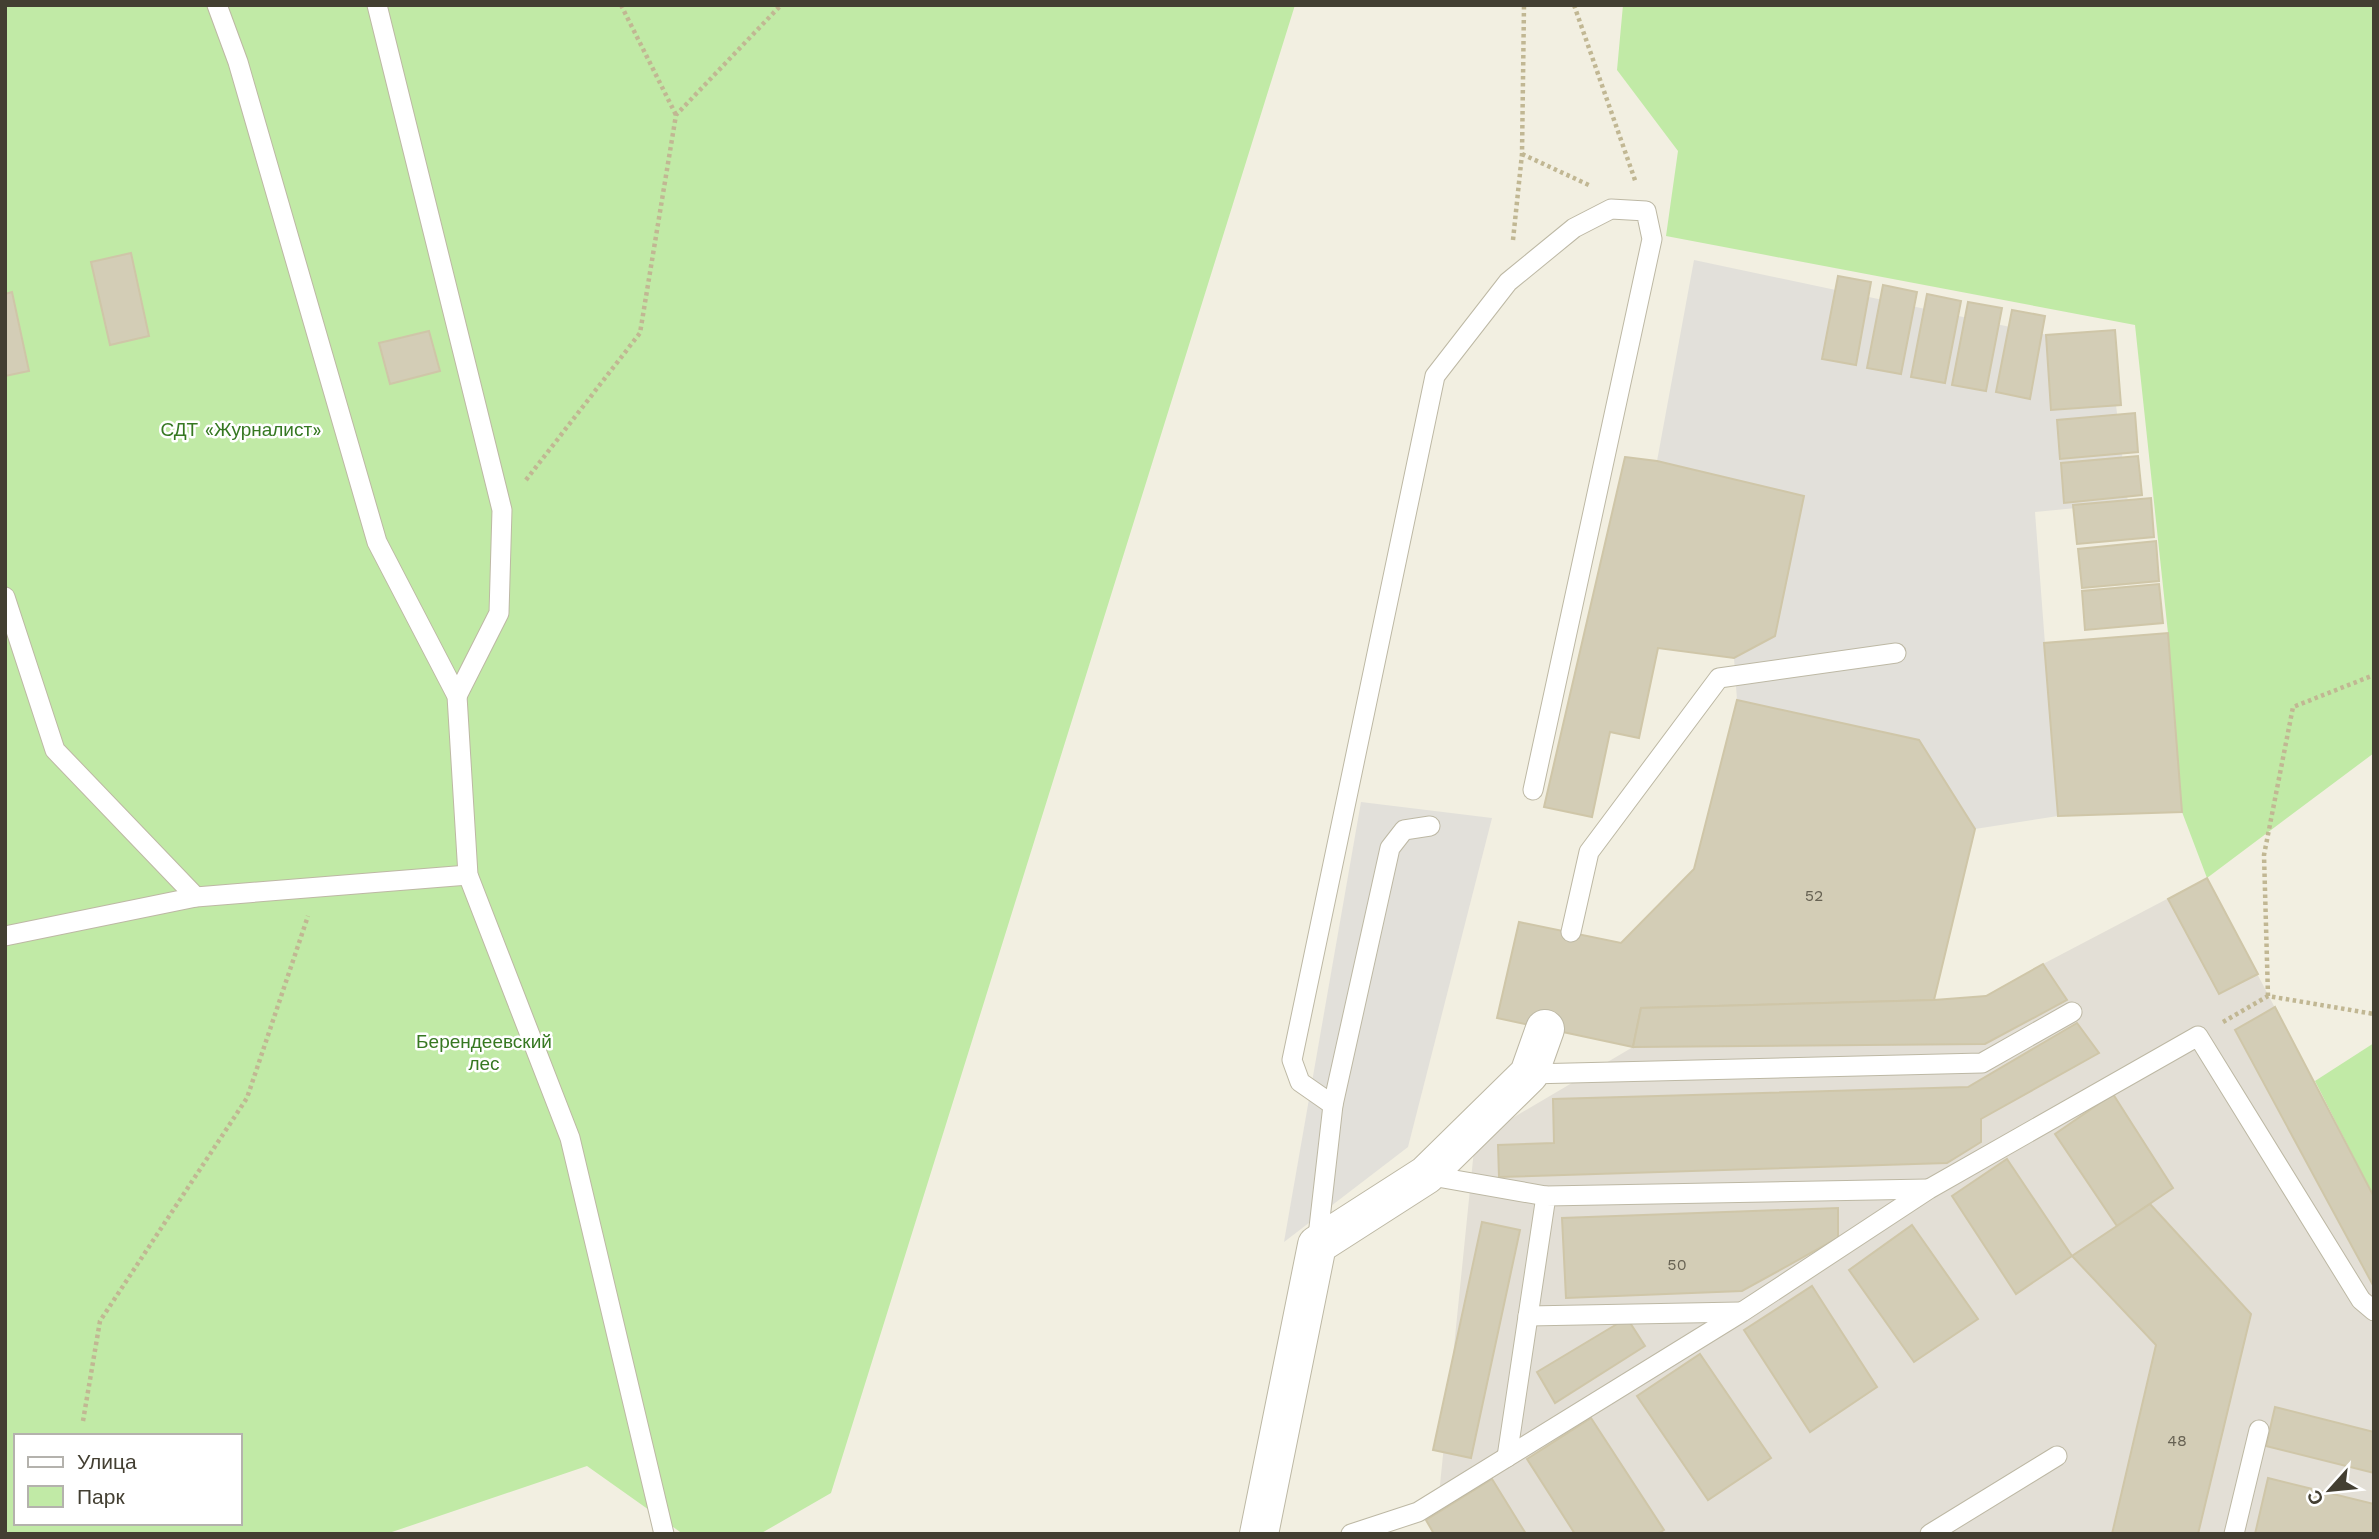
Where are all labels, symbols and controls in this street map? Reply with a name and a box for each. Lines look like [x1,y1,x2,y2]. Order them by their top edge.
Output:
park label: СДТ «Журналист» [160,418,322,441]
house number: 52 [1805,886,1823,905]
park label: Берендеевский лес [416,1030,552,1075]
house number: 50 [1667,1255,1687,1274]
house number: 48 [2167,1431,2187,1450]
legend [14,1434,242,1525]
text: Улица [77,1449,137,1474]
north arrow [2295,1455,2365,1525]
text: Парк [77,1484,125,1509]
text: С [2302,1486,2329,1509]

